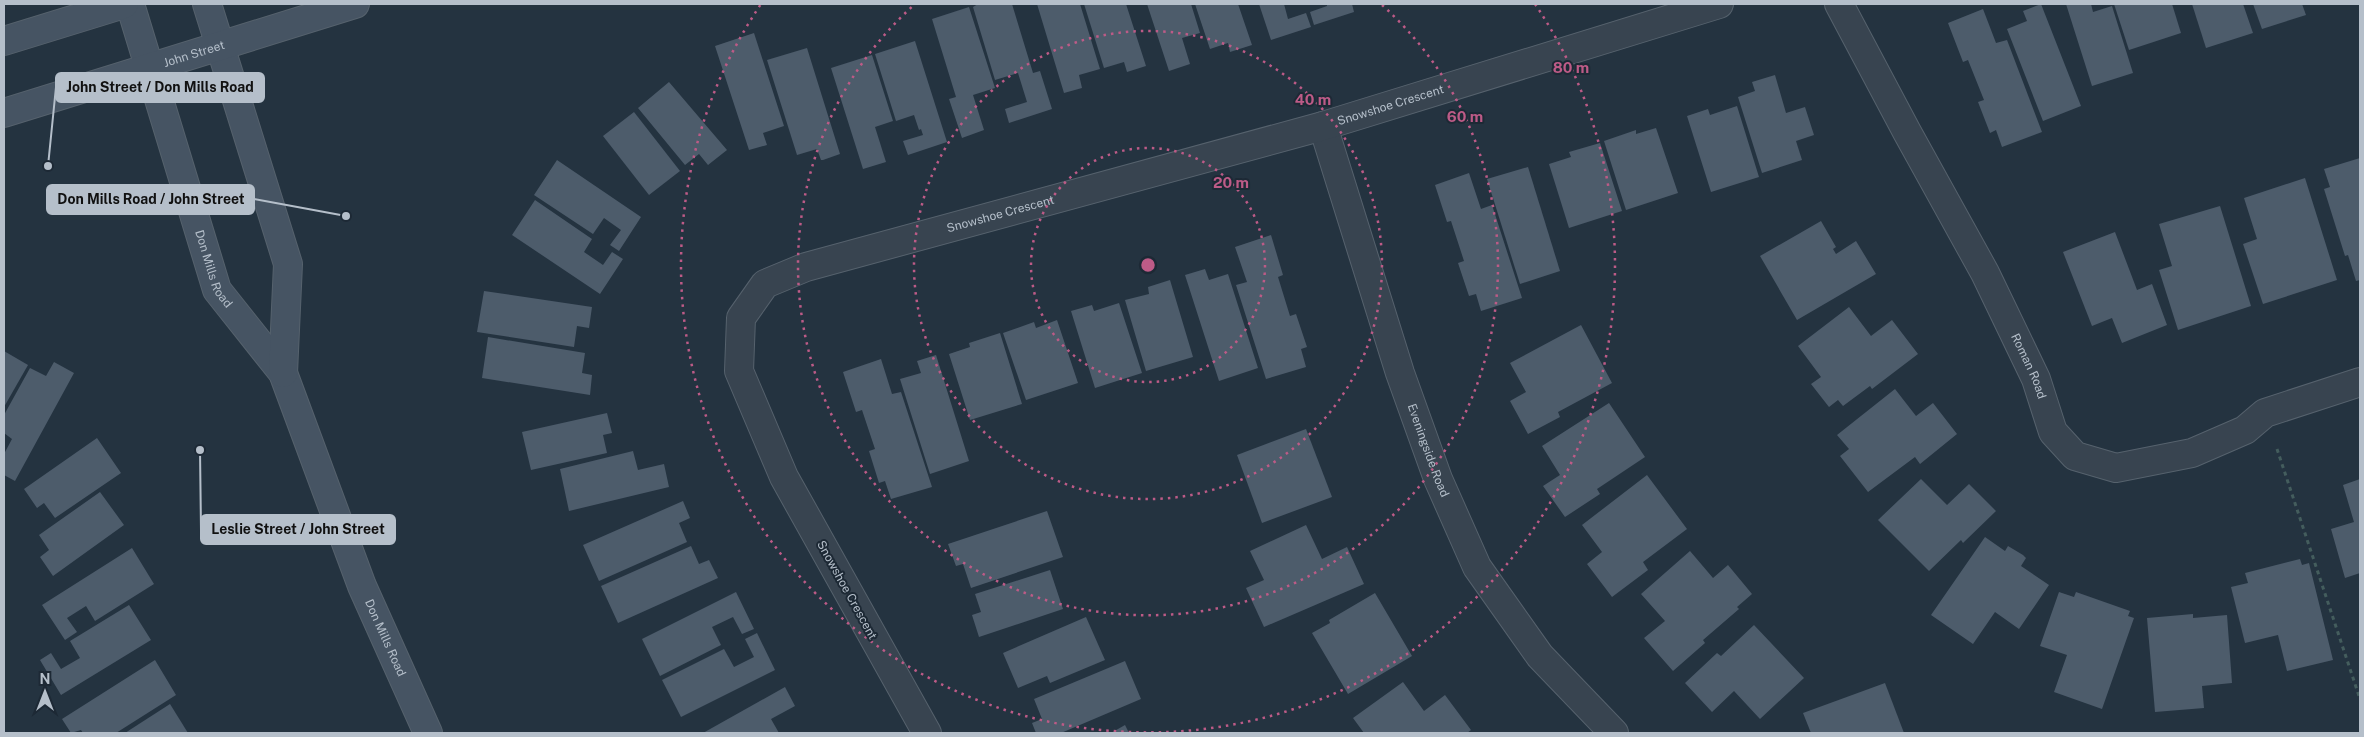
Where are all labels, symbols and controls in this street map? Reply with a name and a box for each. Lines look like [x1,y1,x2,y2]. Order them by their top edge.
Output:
street label: John Street [162,38,227,70]
text: 80 m [1553,59,1589,76]
callout: John Street / Don Mills Road [56,73,264,102]
text: John Street / Don Mills Road [66,79,254,95]
street label: Snowshoe Crescent [1336,82,1446,128]
text: 40 m [1295,91,1331,108]
text: 60 m [1447,108,1483,125]
text: 20 m [1213,174,1249,191]
callout: Don Mills Road / John Street [47,185,254,214]
text: Don Mills Road / John Street [57,191,245,207]
street label: Snowshoe Crescent [945,193,1056,235]
street label: Don Mills Road [192,228,235,310]
centre of rings [1139,256,1157,274]
street label: Roman Road [2008,331,2049,400]
street label: Eveningside Road [1405,402,1452,499]
callout: Leslie Street / John Street [201,515,395,544]
text: Leslie Street / John Street [211,521,385,537]
street label: Snowshoe Crescent [814,538,880,642]
street label: Don Mills Road [362,597,409,679]
north arrow [20,667,70,717]
text: N [40,671,50,687]

